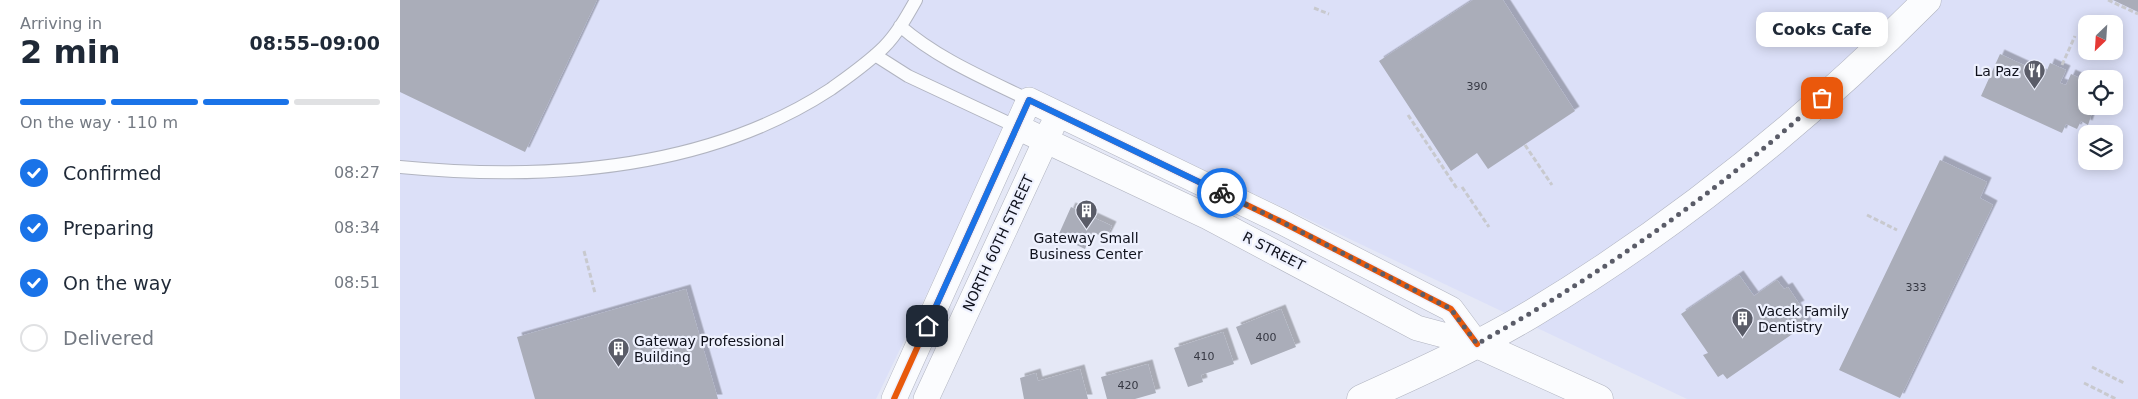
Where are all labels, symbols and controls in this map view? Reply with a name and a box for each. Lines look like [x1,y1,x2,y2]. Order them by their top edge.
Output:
callout: Cooks Cafe [1756,13,1888,48]
text: Arriving in [20,14,102,33]
north arrow [2078,15,2122,60]
map controls [2078,15,2123,170]
text: Cooks Cafe [1772,20,1872,39]
text: 08:55–09:00 [250,32,380,54]
text: 2 min [20,33,121,71]
restaurant icon: La Paz [2023,59,2047,90]
place label: La Paz [1974,63,2019,79]
button: locate [2078,70,2123,115]
pin [1801,77,1843,119]
house number: 390 [1467,80,1488,93]
icon: bag [1808,84,1836,112]
text: On the way · 110 m [20,113,178,132]
button: layers [2078,125,2123,170]
icon: check [20,159,48,187]
text: Confirmed [63,162,162,184]
text: 08:27 [334,163,380,182]
courier [1197,168,1247,218]
street label: NORTH 60TH STREET [959,172,1037,314]
icon: bike [1208,179,1236,207]
building icon: Gateway Small Business Center [1074,198,1098,229]
icon: check [20,214,48,242]
text: Preparing [63,217,154,239]
text: 08:34 [334,218,380,237]
street label: R STREET [1240,229,1308,274]
place label: Gateway Small Business Center [1029,230,1143,262]
icon: check [20,269,48,297]
text: On the way [63,272,172,294]
text: 08:51 [334,273,380,292]
house number: 333 [1906,281,1927,294]
place label: Vacek Family Dentistry [1758,303,1849,335]
pin [906,305,948,347]
building icon: Vacek Family Dentistry [1730,307,1754,338]
icon: home [913,312,941,340]
text: Delivered [63,327,154,349]
house number: 400 [1256,331,1277,344]
place label: Gateway Professional Building [634,333,784,365]
building icon: Gateway Professional Building [606,337,630,368]
house number: 410 [1194,350,1215,363]
house number: 420 [1118,379,1139,392]

